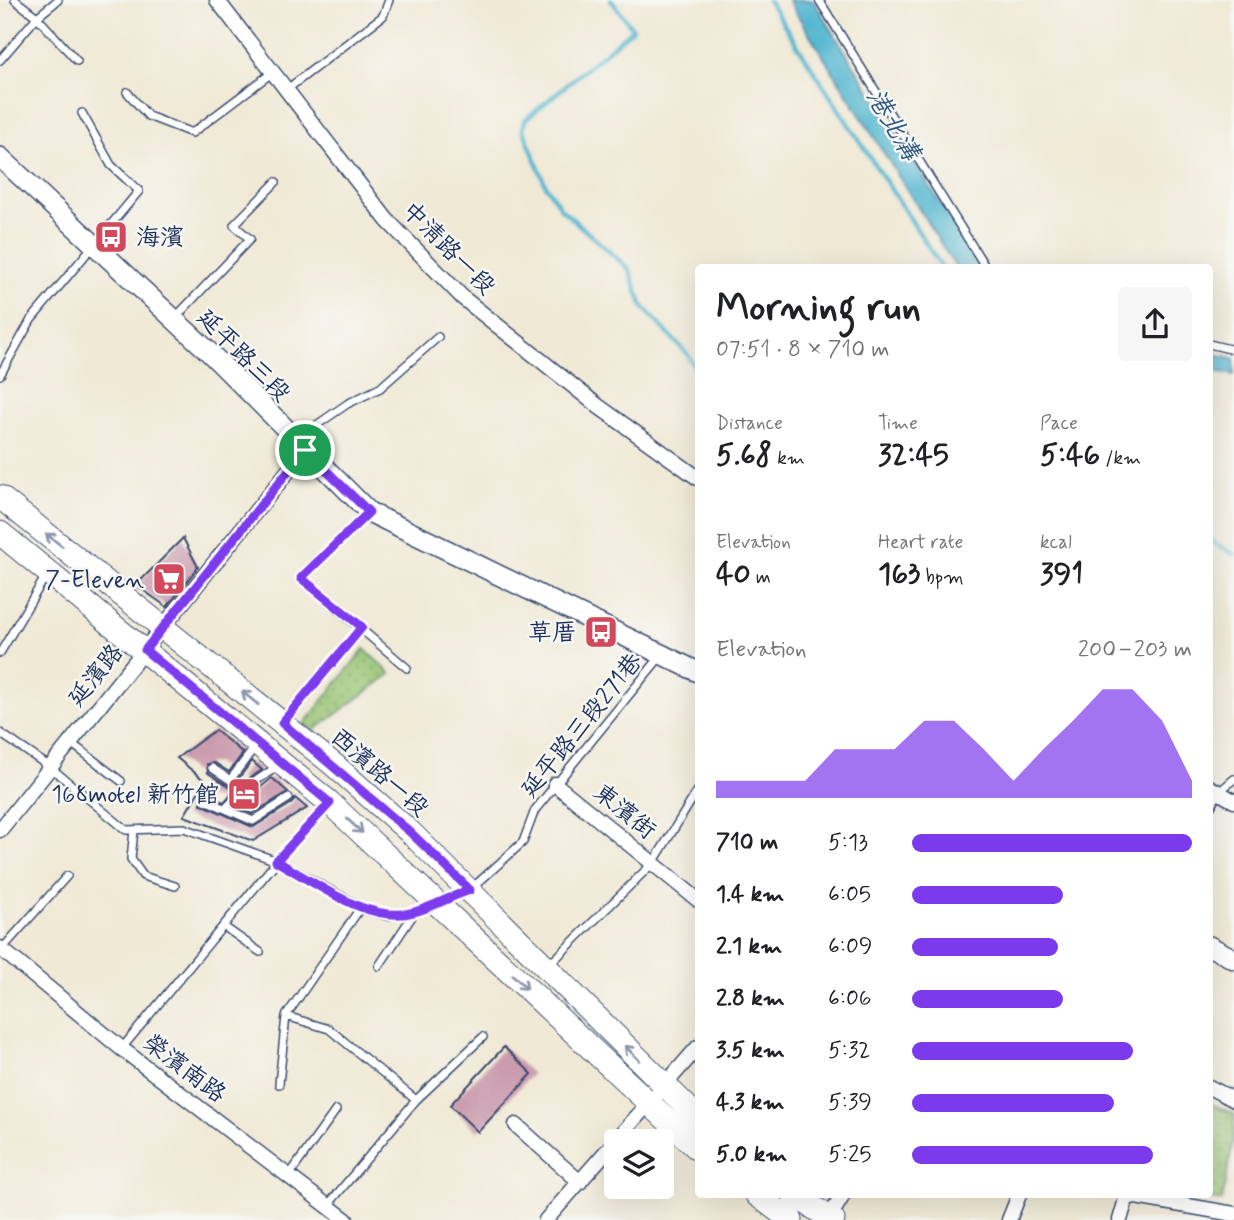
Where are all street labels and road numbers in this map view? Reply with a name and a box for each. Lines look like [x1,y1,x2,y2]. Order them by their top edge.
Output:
street label: 中清路一段 [395,196,501,302]
street label: 延平路三段 [190,303,296,409]
street label: 延濱路 [61,638,131,714]
street label: 延平路三段271巷 [514,647,650,805]
street label: 西濱路一段 [324,722,434,824]
street label: 東濱街 [586,777,662,847]
street label: 榮濱南路 [136,1028,232,1110]

